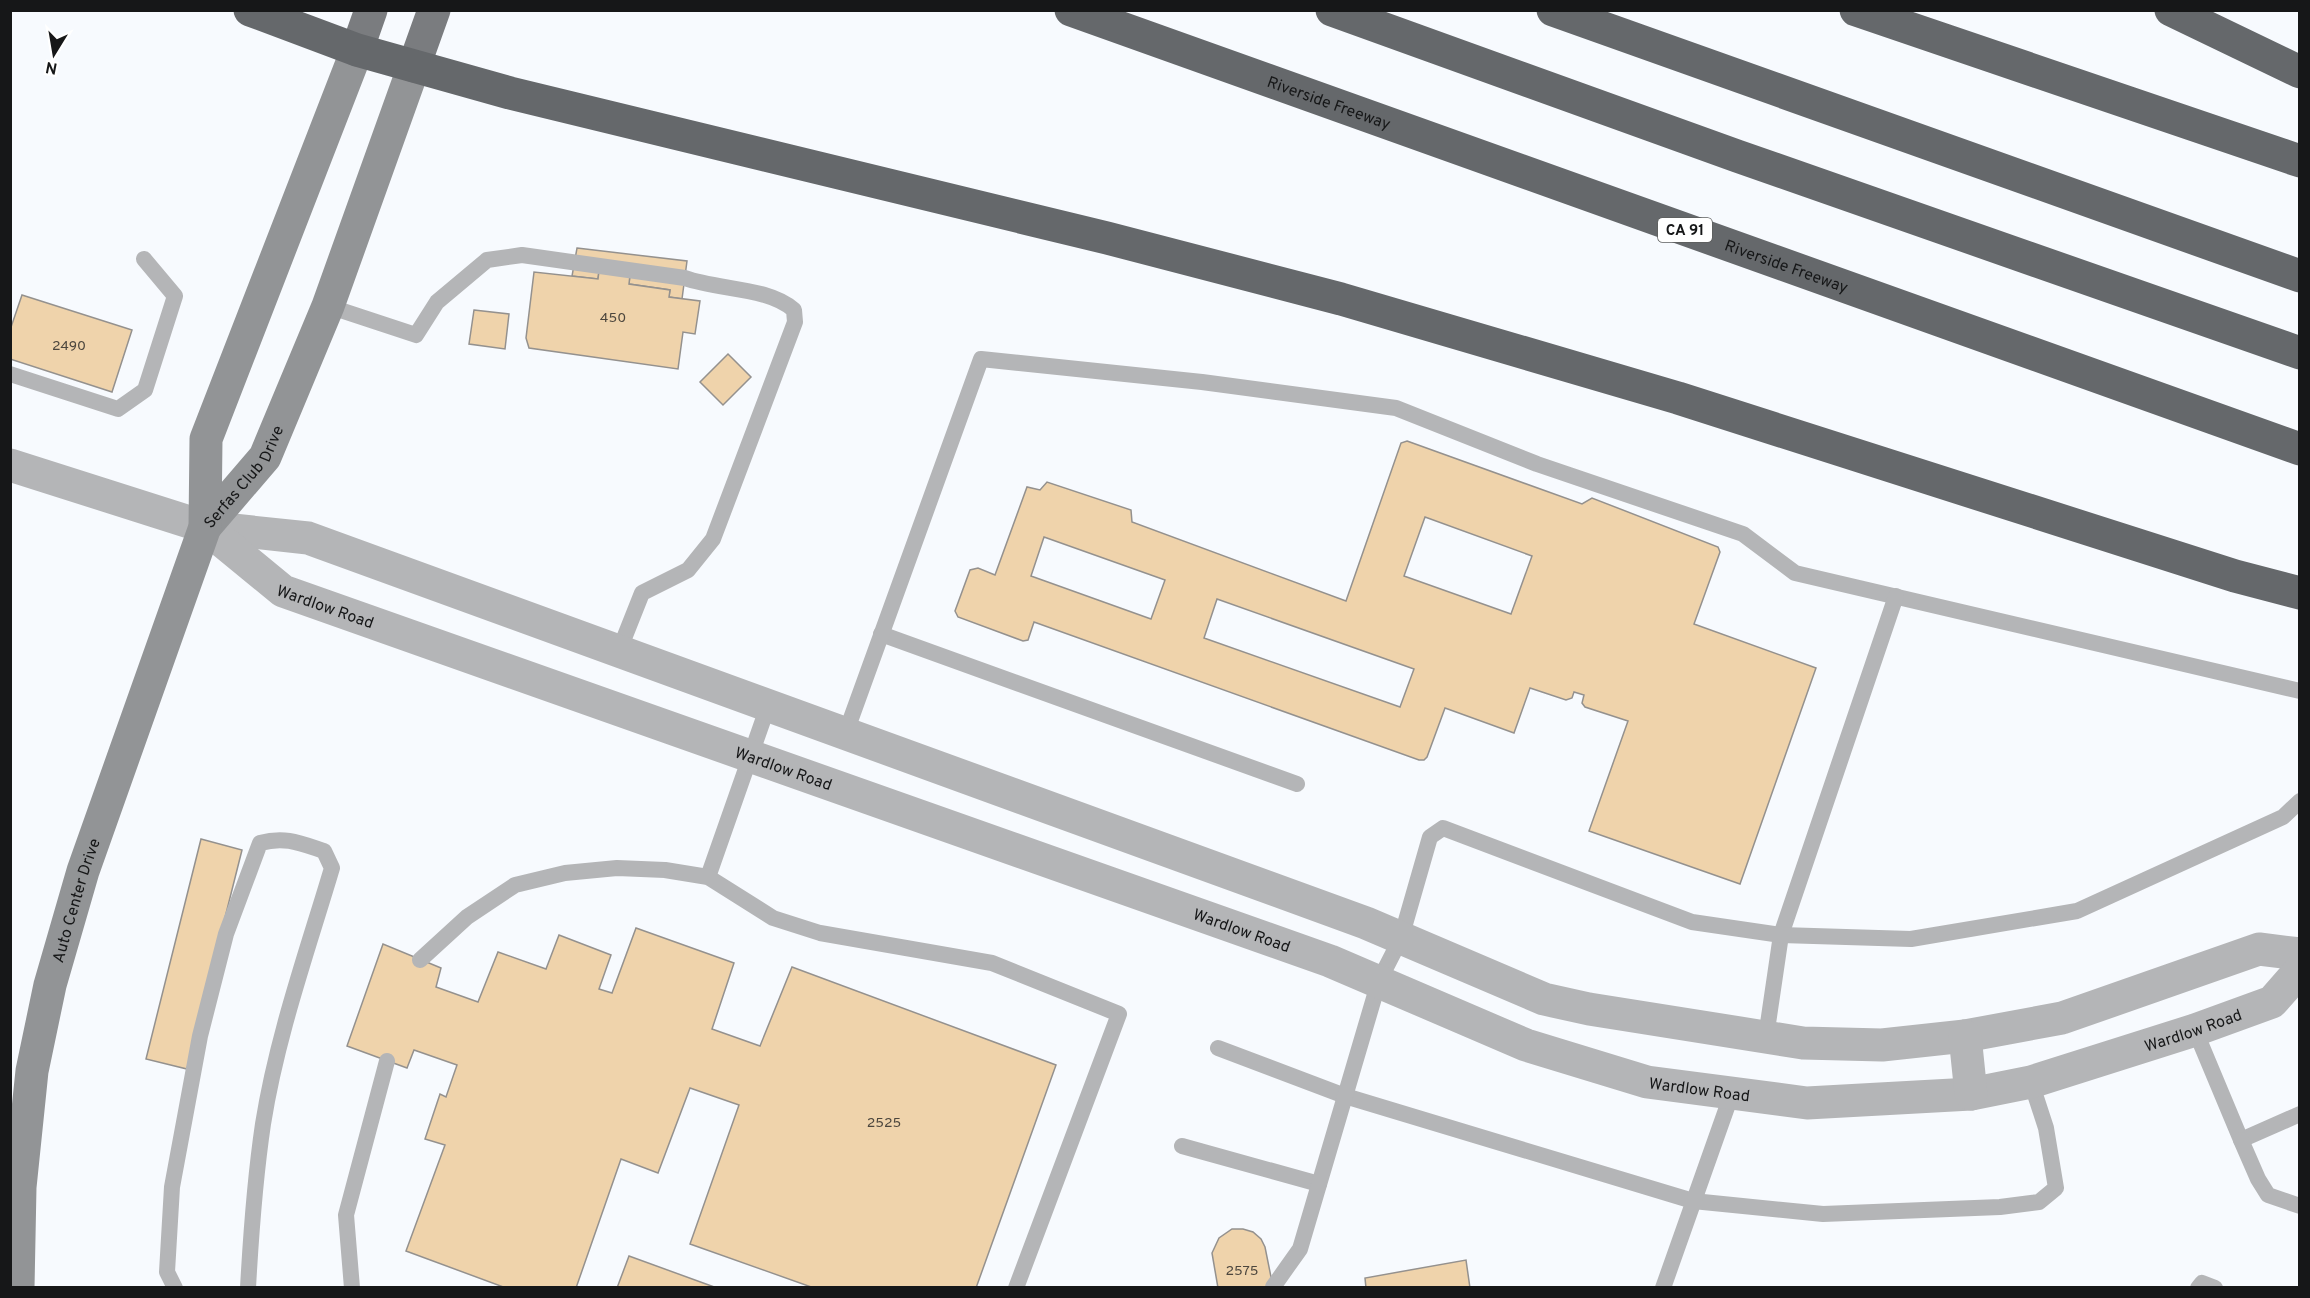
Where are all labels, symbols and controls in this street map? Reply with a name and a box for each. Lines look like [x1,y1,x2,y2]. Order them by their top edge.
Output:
north arrow [24,24,84,84]
text: N [44,56,59,78]
street label: Riverside Freeway [1264,73,1393,135]
road number: CA 91 [1658,218,1712,242]
street label: Riverside Freeway [1722,236,1851,299]
house number: 450 [600,310,626,327]
house number: 2490 [52,338,86,355]
street label: Serfas Club Drive [200,423,289,533]
street label: Wardlow Road [274,582,376,634]
street label: Wardlow Road [732,743,834,796]
street label: Auto Center Drive [49,836,106,965]
street label: Wardlow Road [1190,905,1293,958]
street label: Wardlow Road [2142,1006,2245,1057]
street label: Wardlow Road [1647,1074,1751,1107]
house number: 2525 [867,1115,901,1132]
house number: 2575 [1225,1263,1259,1280]

